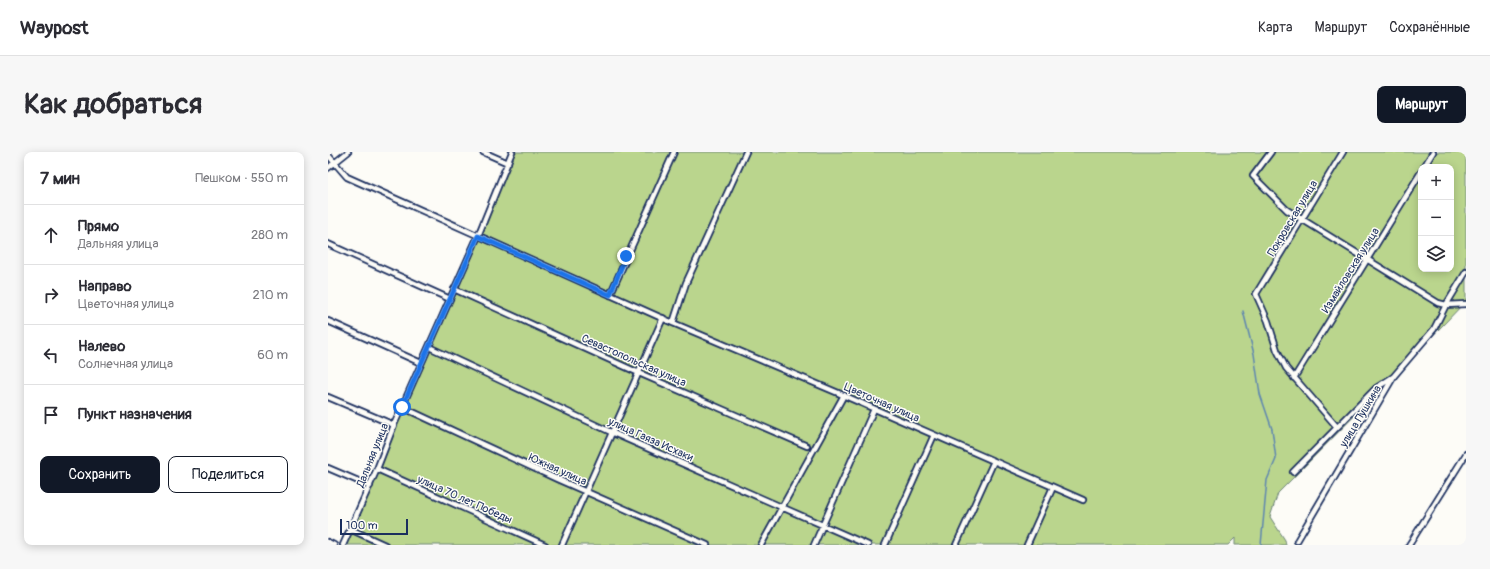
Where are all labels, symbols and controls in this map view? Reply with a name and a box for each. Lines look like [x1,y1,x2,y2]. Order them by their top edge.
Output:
text: Waypost [20,16,89,40]
text: Карта [1258,19,1293,36]
text: Маршрут [1315,19,1367,36]
text: Сохранённые [1389,19,1470,36]
button: Маршрут [1377,86,1466,123]
text: Как добраться [24,87,202,122]
map controls [1418,164,1454,272]
button: + [1418,164,1454,200]
text: 7 мин [40,168,80,189]
text: Пешком · 550 m [195,170,288,186]
street label: Покровская улица [1265,178,1320,258]
button: − [1418,200,1454,236]
text: Прямо [78,217,119,236]
icon: ahead [40,224,62,246]
street label: Измайловская улица [1319,225,1382,315]
text: 280 m [251,227,288,243]
text: Дальняя улица [78,236,159,252]
button: layers [1418,236,1454,272]
route end [617,247,635,265]
text: Направо [78,277,132,296]
icon: right [40,284,62,306]
text: 210 m [252,287,288,303]
text: Цветочная улица [78,296,174,312]
street label: Севастопольская улица [579,331,688,389]
text: Налево [78,337,125,356]
icon: left [40,344,62,366]
text: 60 m [257,347,288,363]
text: Солнечная улица [78,356,173,372]
street label: Цветочная улица [842,380,922,425]
street label: улица Пушкина [1336,383,1384,450]
route start [393,398,411,416]
icon: arrive [40,404,62,426]
text: Пункт назначения [78,405,192,424]
street label: улица Гаяза Исхаки [605,415,695,464]
street label: Дальняя улица [353,421,391,490]
street label: Южная улица [527,451,589,488]
button: Сохранить [40,456,160,493]
button: Поделиться [168,456,288,493]
street label: улица 70 лет Победы [414,472,514,526]
scale bar [340,517,408,536]
text: 100 m [346,519,377,532]

